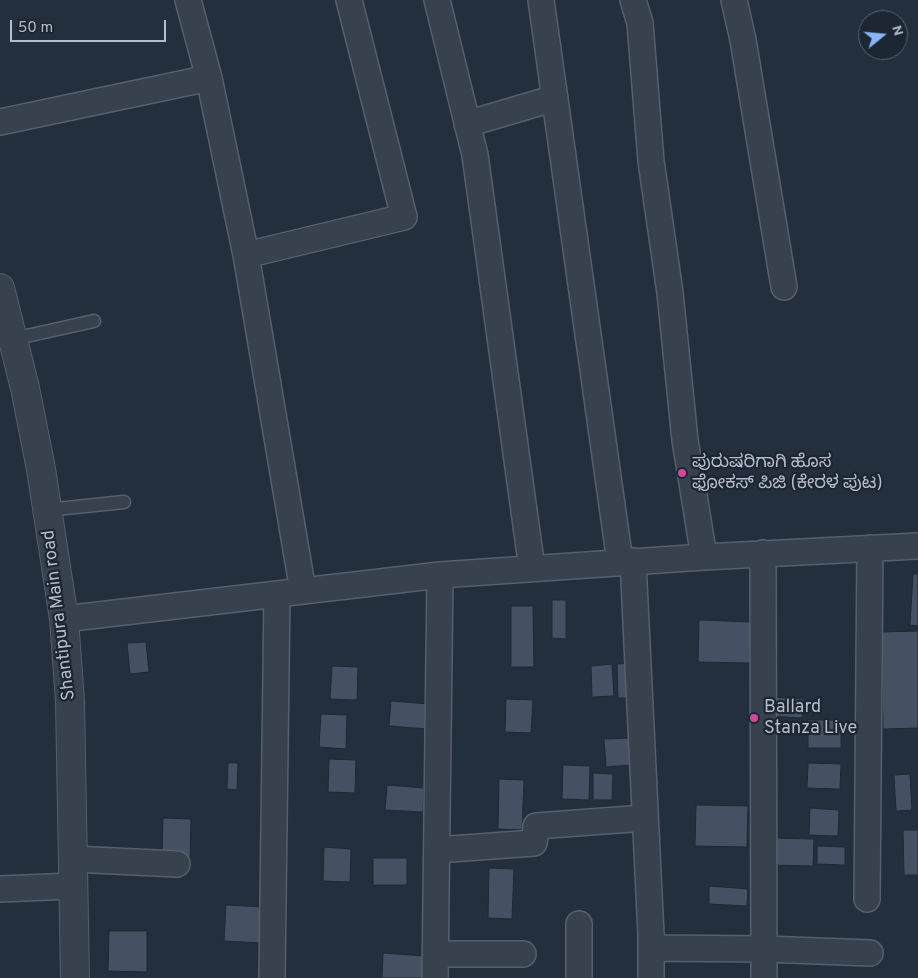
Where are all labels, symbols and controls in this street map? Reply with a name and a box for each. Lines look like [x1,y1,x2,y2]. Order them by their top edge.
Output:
scale bar [12,10,169,42]
north arrow [858,10,908,60]
text: 50 m [18,19,53,38]
text: N [887,23,906,38]
place label: ಪುರುಷರಿಗಾಗಿ ಹೊಸ ಫೋಕಸ್ ಪಿಜಿ (ಕೇರಳ ಪುಟ) [692,452,883,494]
marker: ಪುರುಷರಿಗಾಗಿ ಹೊಸ ಫೋಕಸ್ ಪಿಜಿ (ಕೇರಳ ಪುಟ) [676,467,688,479]
street label: Shantipura Main road [39,529,81,701]
place label: Ballard Stanza Live [764,697,857,740]
marker: Ballard Stanza Live [748,712,760,724]

